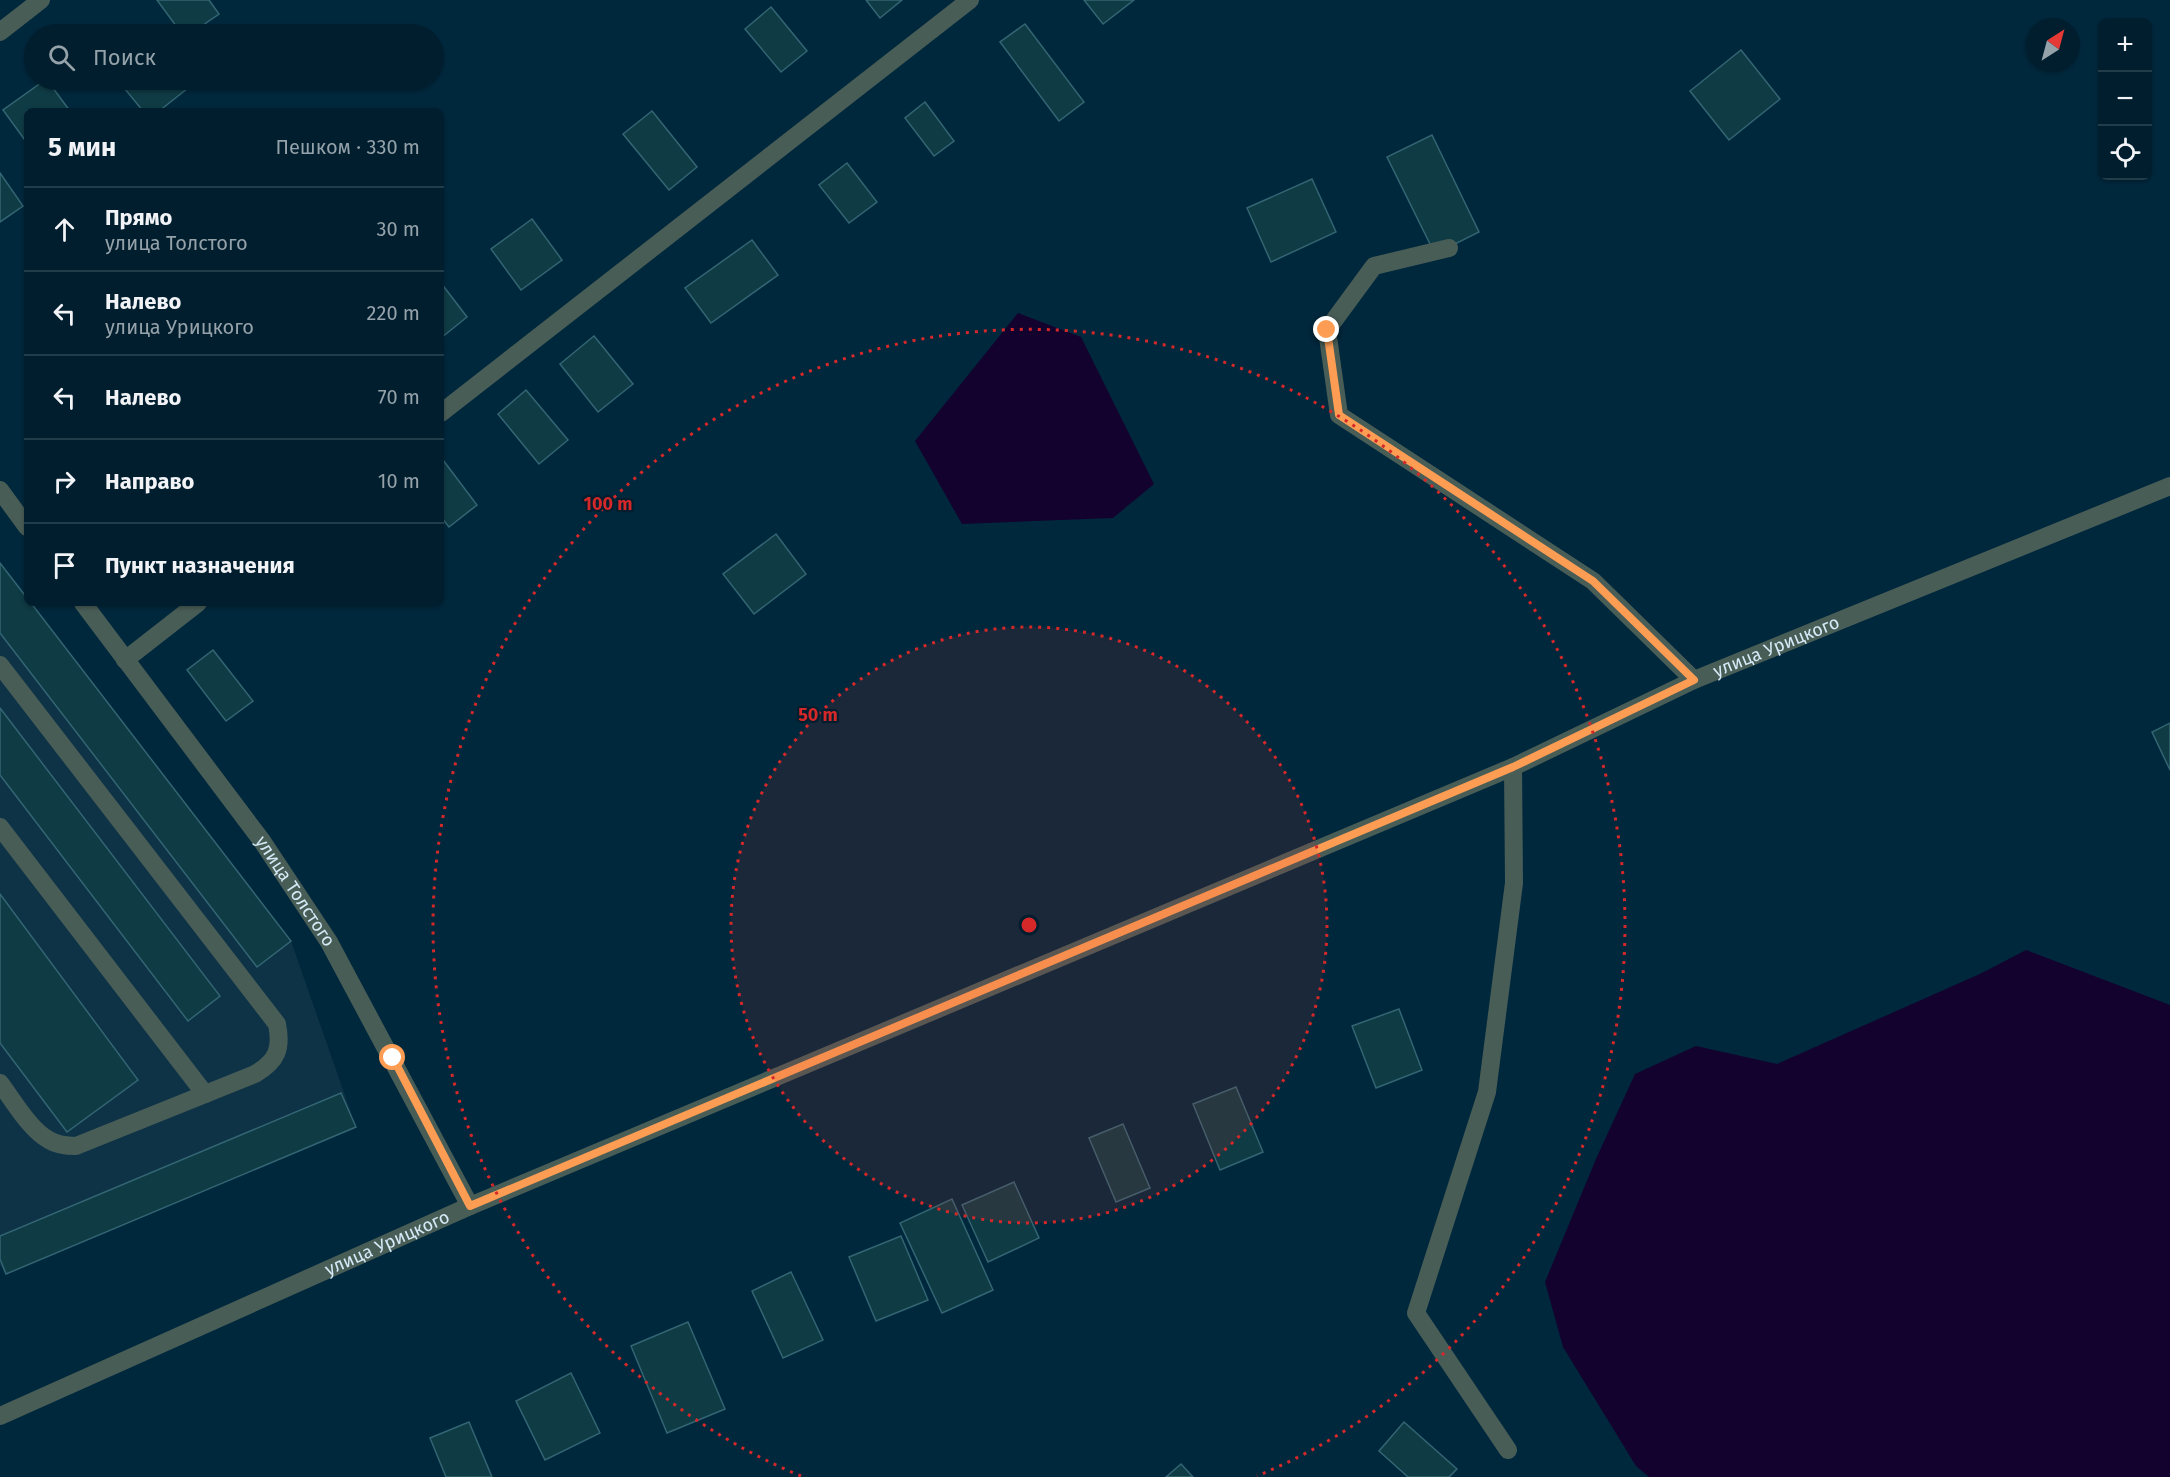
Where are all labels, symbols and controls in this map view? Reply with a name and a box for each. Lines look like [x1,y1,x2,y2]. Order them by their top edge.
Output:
north arrow [2026,18,2080,72]
map controls [2098,18,2152,180]
button: + [2098,18,2152,72]
search box [24,24,444,90]
icon: search [45,41,78,74]
text: Поиск [93,44,156,71]
button: − [2098,72,2152,126]
button: locate [2098,126,2152,180]
text: 5 мин [48,132,116,163]
text: Пешком · 330 m [275,135,420,159]
text: Прямо [105,204,172,231]
icon: ahead [48,213,81,246]
text: 30 m [376,217,420,241]
text: улица Толстого [105,231,248,255]
text: Налево [105,288,181,315]
icon: left [48,297,81,330]
text: 220 m [367,301,420,325]
text: улица Урицкого [105,315,254,339]
route end [1313,316,1339,342]
icon: left [48,381,81,414]
text: Налево [105,384,181,411]
text: 70 m [378,385,420,409]
icon: right [48,465,81,498]
text: Направо [105,468,194,495]
text: 10 m [378,469,420,493]
text: 100 m [584,493,632,515]
icon: arrive [48,549,81,582]
text: Пункт назначения [105,552,295,579]
street label: улица Урицкого [1710,611,1843,682]
text: 50 m [798,704,838,726]
street label: улица Толстого [251,831,340,951]
centre of rings [1019,915,1039,935]
route start [379,1044,405,1070]
street label: улица Урицкого [321,1206,453,1280]

